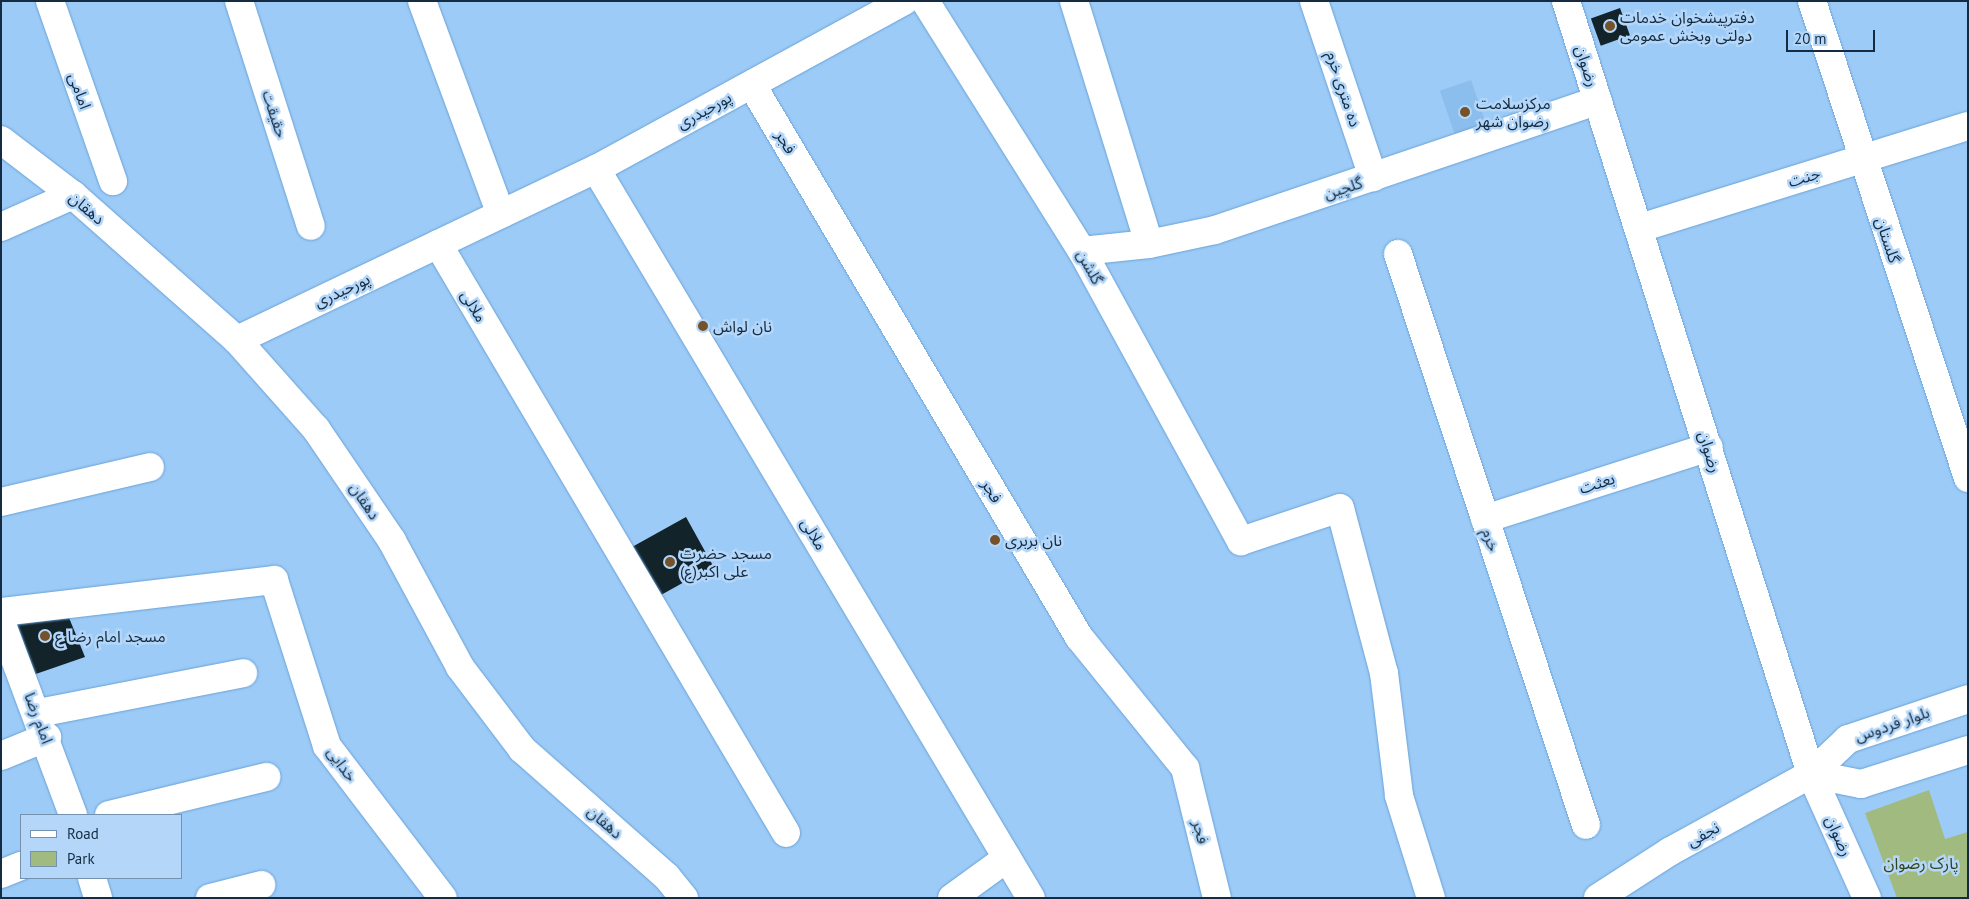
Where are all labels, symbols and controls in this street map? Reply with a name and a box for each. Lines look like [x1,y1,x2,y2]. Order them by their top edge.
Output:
place label: دفترپیشخوان خدمات دولتی وبخش عمومی [1620,7,1755,45]
marker: دفترپیشخوان خدمات دولتی وبخش عمومی [1604,20,1616,32]
scale bar [1789,20,1878,52]
text: 20 m [1794,29,1827,48]
street label: رضوان [1571,43,1603,89]
street label: ده متری خرم [1323,49,1365,129]
street label: امامی [65,70,95,112]
street label: پورحیدری [673,87,735,133]
street label: حقیقت [258,88,292,140]
place label: مرکزسلامت رضوان شهر [1476,93,1551,131]
marker: مرکزسلامت رضوان شهر [1458,105,1472,119]
street label: فجر [772,127,800,157]
street label: جنت [1786,163,1822,191]
street label: گلچین [1321,173,1365,203]
street label: دهقان [65,188,109,228]
street label: گلستان [1872,215,1904,265]
street label: گلشن [1073,246,1107,288]
street label: پورحیدری [311,269,373,311]
street label: ملالی [457,287,491,325]
place label: نان لواش [713,316,772,336]
marker: نان لواش [697,320,709,332]
street label: رضوان [1695,429,1725,475]
street label: بعثت [1577,468,1617,498]
street label: فجر [978,476,1006,506]
street label: دهقان [346,479,384,523]
street label: ملالی [797,515,831,553]
street label: خرم [1478,526,1504,554]
place label: نان بربری [1005,530,1062,550]
marker: نان بربری [989,534,1001,546]
place label: مسجد حضرت علی اکبر(ع) [680,543,772,581]
marker: مسجد حضرت علی اکبر(ع) [664,556,676,568]
place label: مسجد امام رضا ع [55,626,166,646]
marker: مسجد امام رضا ع [39,630,51,642]
street label: امام رضا [20,690,58,746]
street label: بلوار فردوس [1852,702,1932,746]
street label: خدایی [323,743,361,785]
street label: دهقان [583,802,627,842]
street label: رضوان [1822,813,1856,859]
legend [20,814,182,879]
street label: نجفی [1683,817,1723,851]
street label: فجر [1189,818,1213,846]
text: Road [67,824,99,843]
text: Park [67,849,95,868]
park label: پارک رضوان [1883,853,1959,873]

